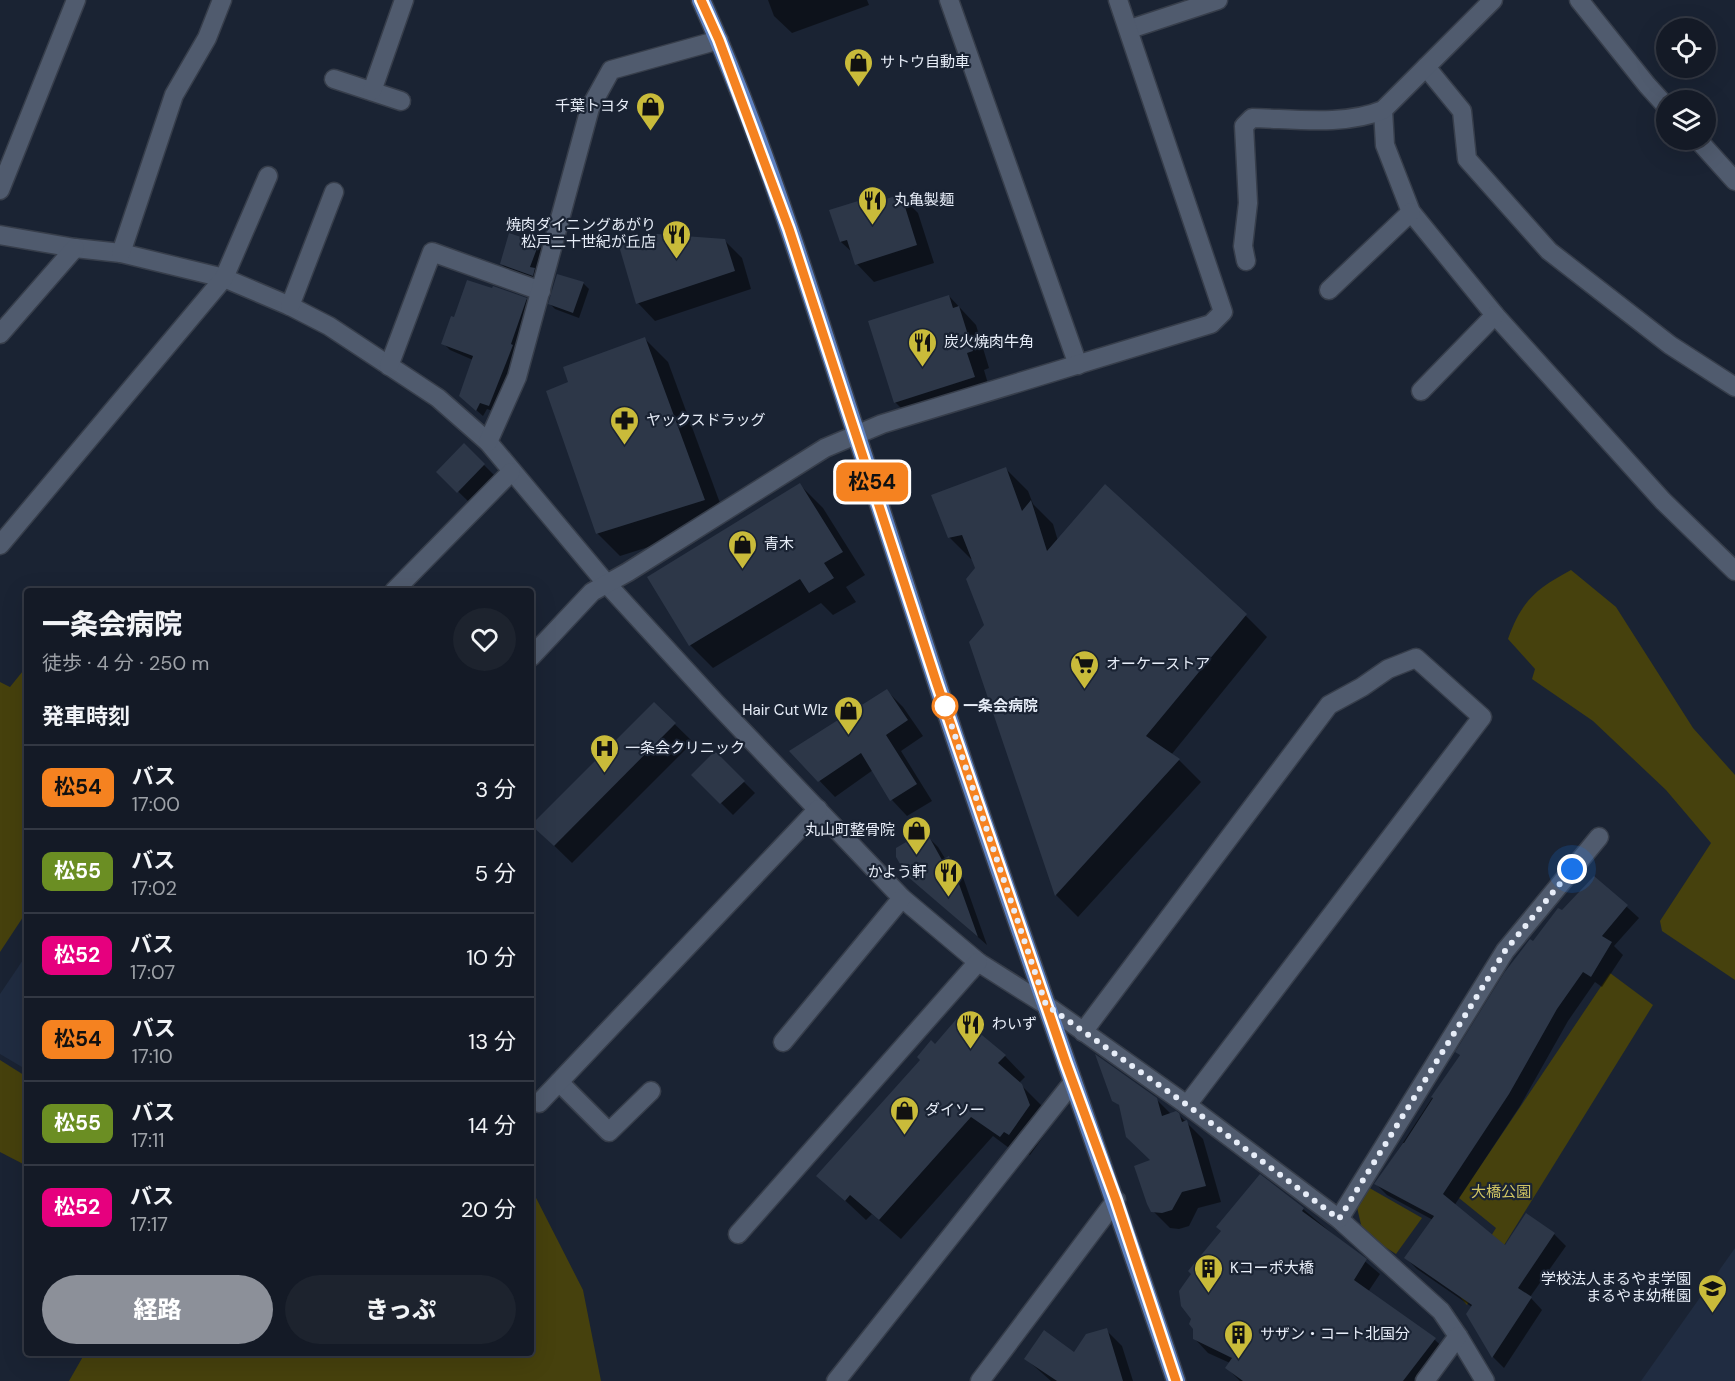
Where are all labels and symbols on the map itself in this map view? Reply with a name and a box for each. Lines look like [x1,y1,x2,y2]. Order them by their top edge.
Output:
shop icon: サトウ自動車 [843,46,875,88]
place label: サトウ自動車 [880,52,970,72]
shop icon: 千葉トヨタ [635,90,667,132]
place label: 千葉トヨタ [555,96,630,116]
restaurant icon: 丸亀製麺 [857,184,889,226]
place label: 丸亀製麺 [894,190,954,210]
place label: 焼肉ダイニングあがり 松戸二十世紀が丘店 [506,215,656,252]
restaurant icon: 焼肉ダイニングあがり 松戸二十世紀が丘店 [661,218,693,260]
restaurant icon: 炭火焼肉牛角 [907,326,939,368]
place label: 炭火焼肉牛角 [944,332,1034,352]
pharmacy icon: ヤックスドラッグ [609,404,641,446]
place label: ヤックスドラッグ [646,410,766,430]
line badge: 松54 [838,462,906,502]
shop icon: 青木 [727,528,759,570]
place label: 青木 [764,534,794,554]
supermarket icon: オーケーストア [1069,648,1101,690]
place label: オーケーストア [1106,654,1210,674]
marker: 一条会病院 [932,693,958,719]
shop icon: Hair Cut WIz [833,694,865,736]
place label: 一条会病院 [963,696,1038,716]
place label: Hair Cut WIz [742,700,828,720]
hospital icon: 一条会クリニック [588,732,620,774]
place label: 一条会クリニック [625,738,745,758]
shop icon: 丸山町整骨院 [900,814,932,856]
place label: 丸山町整骨院 [805,820,895,840]
your location [1557,854,1587,884]
restaurant icon: かよう軒 [932,856,964,898]
place label: かよう軒 [868,862,927,882]
restaurant icon: わいず [955,1008,987,1050]
place label: わいず [992,1014,1037,1034]
shop icon: ダイソー [888,1094,920,1136]
place label: ダイソー [925,1100,985,1120]
park label: 大橋公園 [1471,1182,1531,1202]
building icon: Kコーポ大橋 [1193,1252,1225,1294]
place label: Kコーポ大橋 [1230,1258,1314,1278]
place label: 学校法人まるやま学園 まるやま幼稚園 [1541,1269,1691,1306]
school or university icon: 学校法人まるやま学園 まるやま幼稚園 [1696,1272,1728,1314]
building icon: サザン・コート北国分 [1223,1318,1255,1360]
place label: サザン・コート北国分 [1260,1324,1410,1344]

